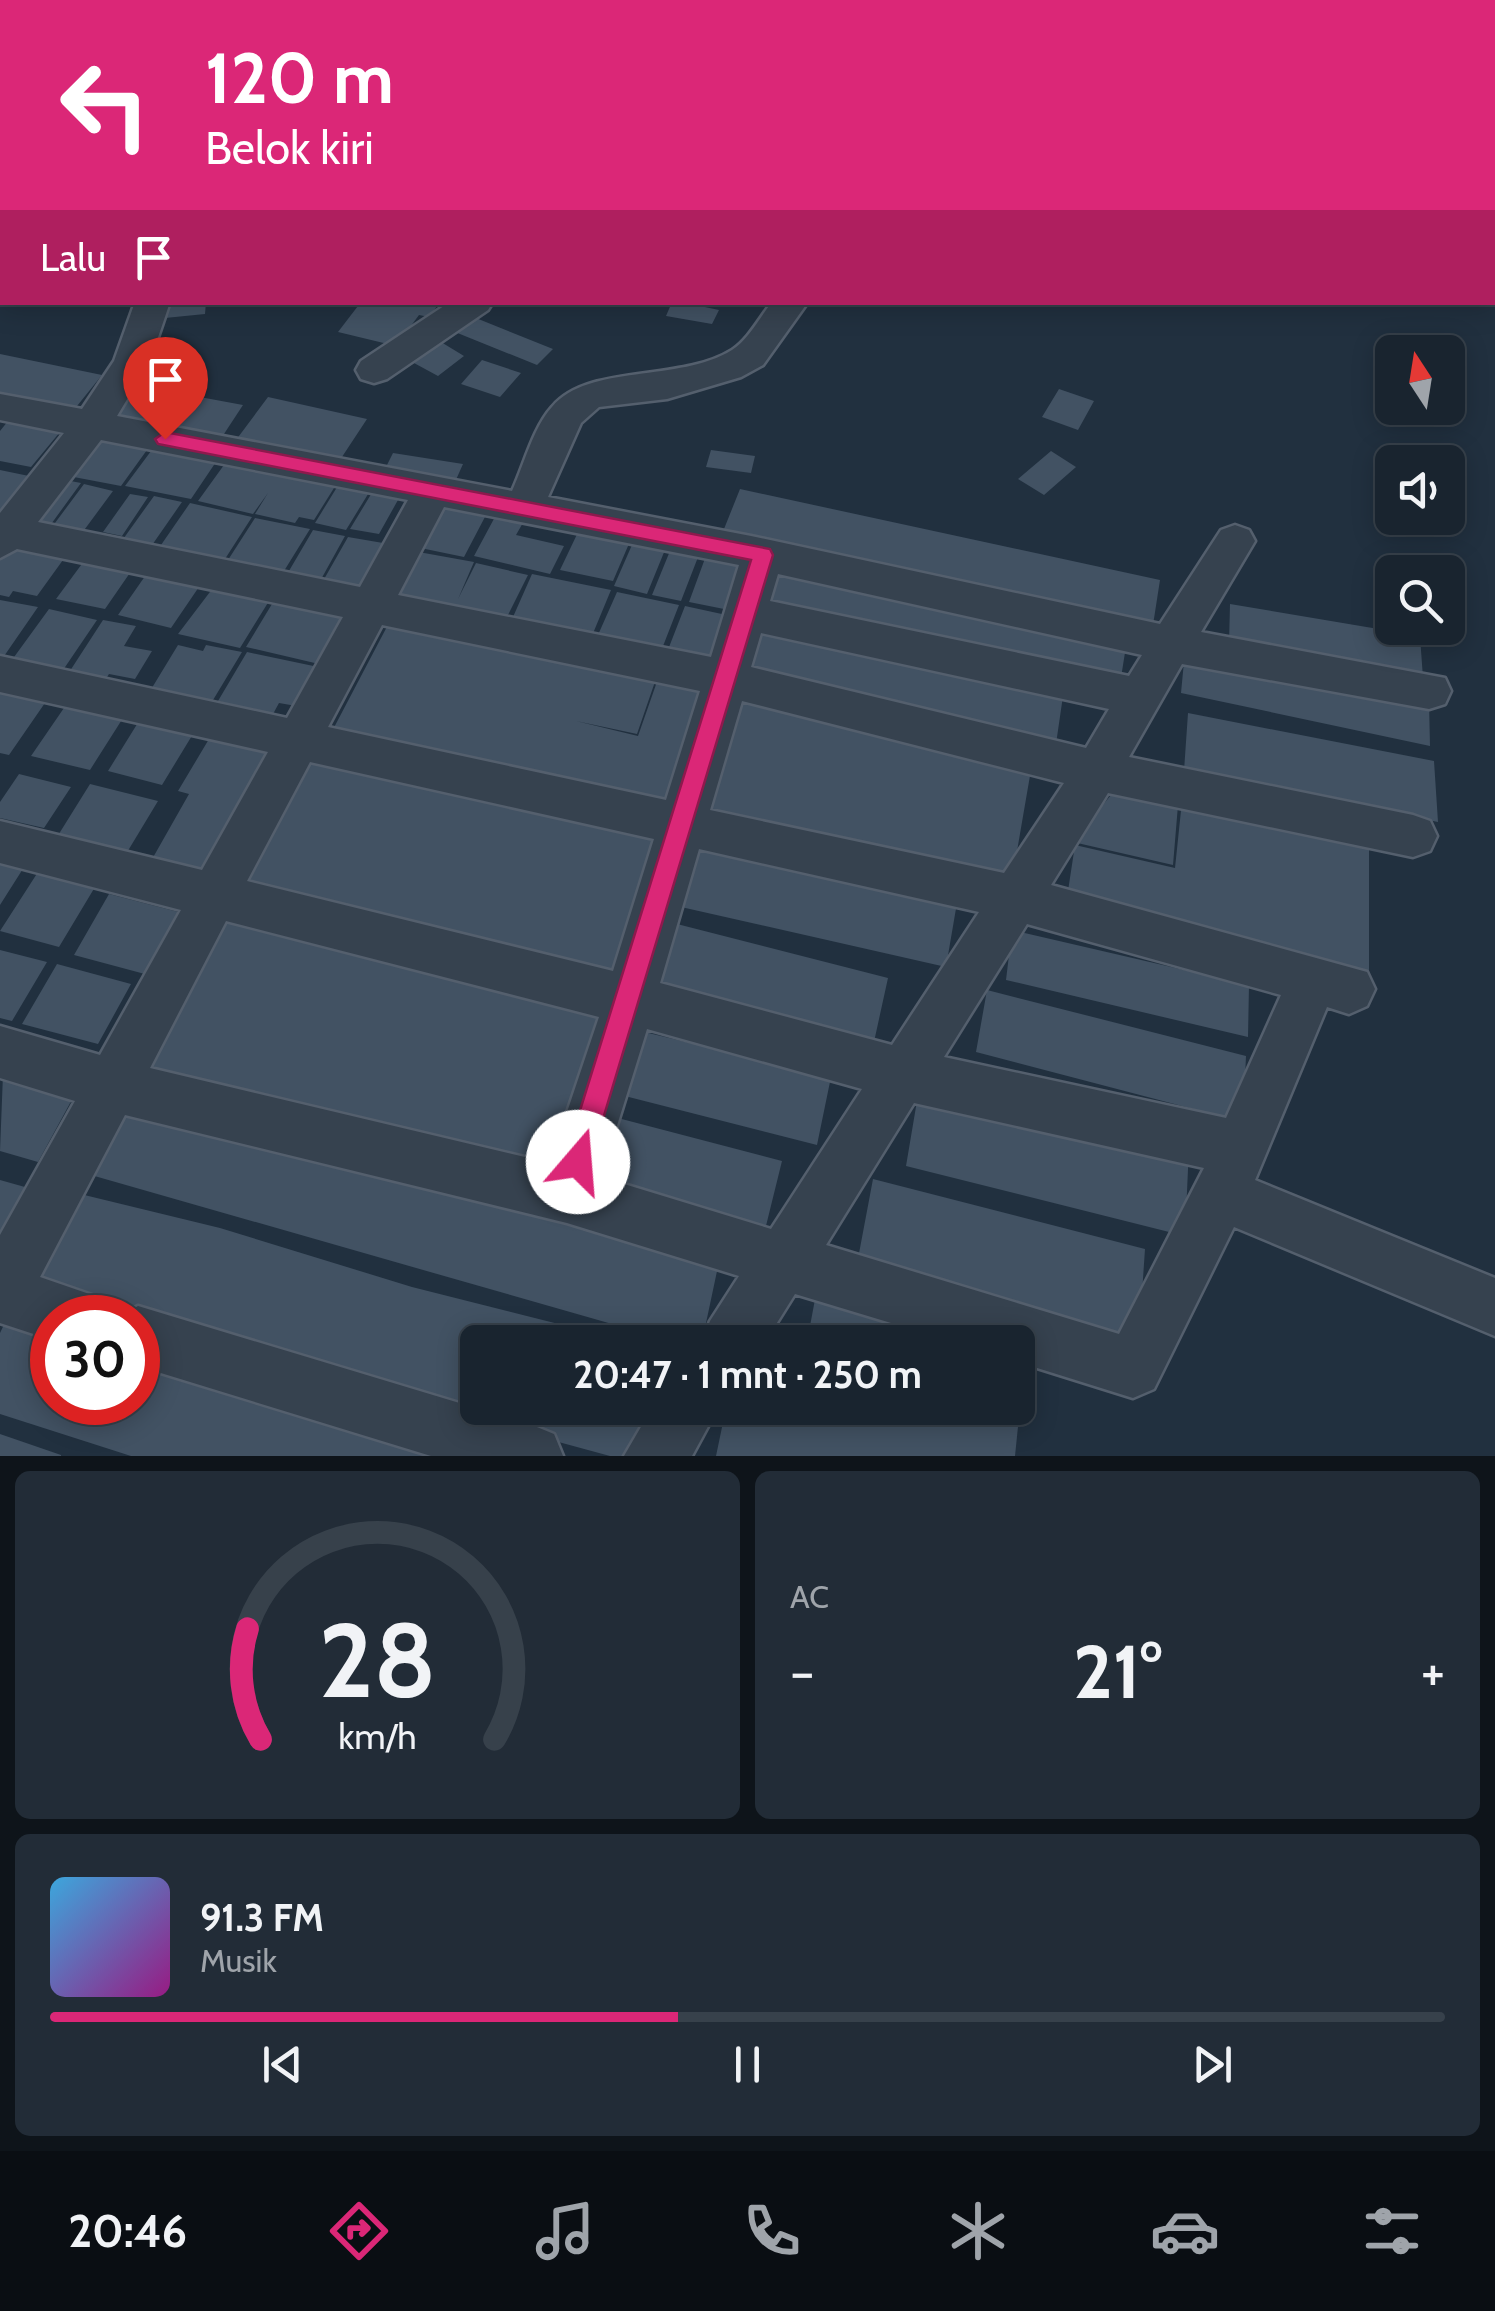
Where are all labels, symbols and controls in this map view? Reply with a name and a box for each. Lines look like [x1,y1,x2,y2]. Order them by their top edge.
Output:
text: 120 m [205,35,394,121]
icon: left [40,40,170,170]
text: Belok kiri [205,121,374,175]
icon: arrive [126,230,181,285]
text: Lalu [40,234,106,281]
north arrow [1375,335,1465,425]
map controls [1375,335,1465,645]
pin [123,337,208,440]
icon: arrive [138,352,193,407]
button: sound [1375,445,1465,535]
button: search [1375,555,1465,645]
position arrow [526,1110,630,1214]
speed limit sign: 30 [30,1295,160,1425]
text: 20:47 · 1 mnt · 250 m [573,1351,922,1398]
text: AC [790,1577,829,1616]
text: 28 [319,1597,436,1723]
text: 21° [1073,1626,1162,1717]
text: − [790,1638,814,1705]
text: + [1421,1638,1445,1705]
text: km/h [338,1715,417,1758]
text: 91.3 FM [200,1894,324,1941]
text: Musik [200,1941,277,1980]
icon: previous [255,2037,310,2092]
icon: pause [720,2037,775,2092]
icon: next [1185,2037,1240,2092]
icon: directions [324,2196,394,2266]
icon: music [530,2196,600,2266]
icon: phone [737,2196,807,2266]
icon: climate [943,2196,1013,2266]
icon: car [1150,2196,1220,2266]
icon: filters [1357,2196,1427,2266]
text: 20:46 [68,2204,187,2258]

